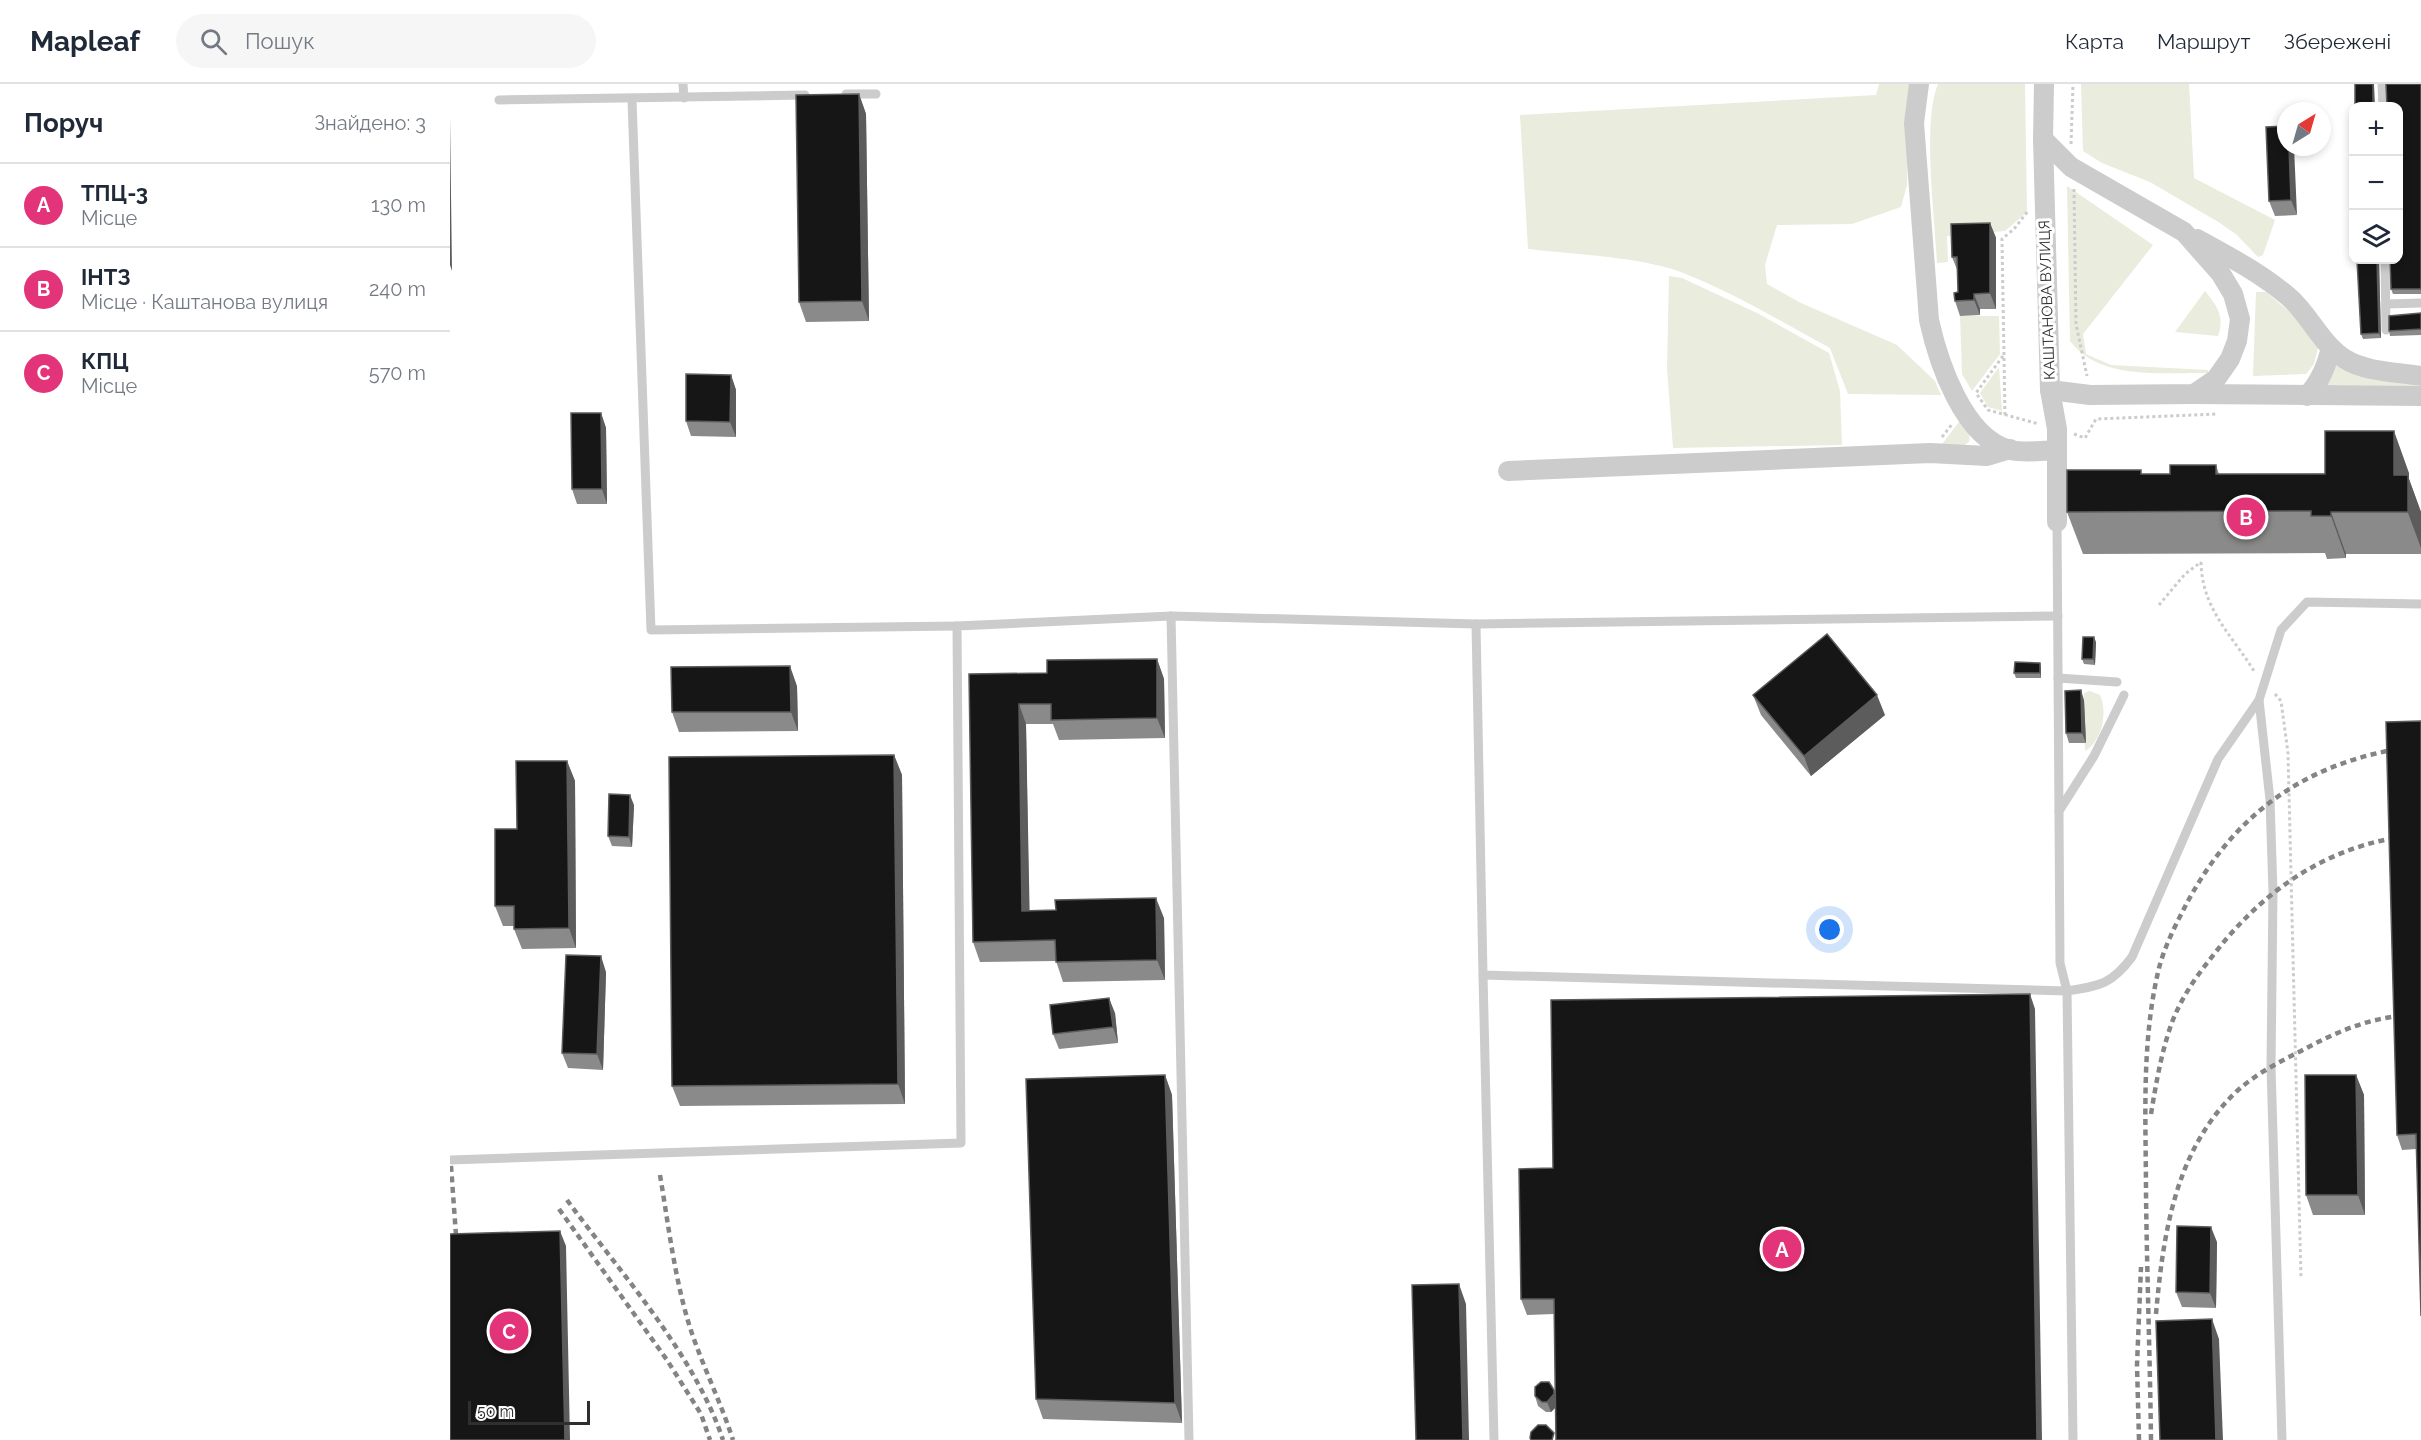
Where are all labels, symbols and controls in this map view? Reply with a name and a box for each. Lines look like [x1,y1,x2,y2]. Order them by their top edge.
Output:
search box [176,14,596,68]
text: Mapleaf [30,25,140,58]
icon: search [197,25,230,58]
text: Пошук [245,28,315,54]
text: Карта [2065,29,2124,54]
text: Маршрут [2157,29,2250,54]
text: Збережені [2283,29,2391,54]
north arrow [2277,102,2331,156]
map controls [2349,102,2403,264]
button: + [2349,102,2403,156]
text: Поруч [24,108,103,138]
text: Знайдено: 3 [314,111,426,135]
button: − [2349,156,2403,210]
text: ТПЦ-3 [81,180,148,206]
text: A [37,193,50,217]
text: 130 m [371,193,426,217]
text: Місце [81,206,137,230]
button: layers [2349,210,2403,264]
street label: КАШТАНОВА ВУЛИЦЯ [2035,220,2059,380]
text: ІНТЗ [81,264,131,290]
text: B [37,277,50,301]
text: 240 m [369,277,426,301]
text: Місце · Каштанова вулиця [81,290,328,314]
text: КПЦ [81,348,129,374]
text: C [37,361,50,385]
text: 570 m [369,361,426,385]
text: Місце [81,374,137,398]
pin: B [2226,494,2266,540]
your location [1815,915,1844,944]
pin: A [1762,1226,1802,1272]
pin: C [490,1308,528,1354]
scale bar [468,1398,590,1426]
text: 50 m [477,1402,514,1421]

